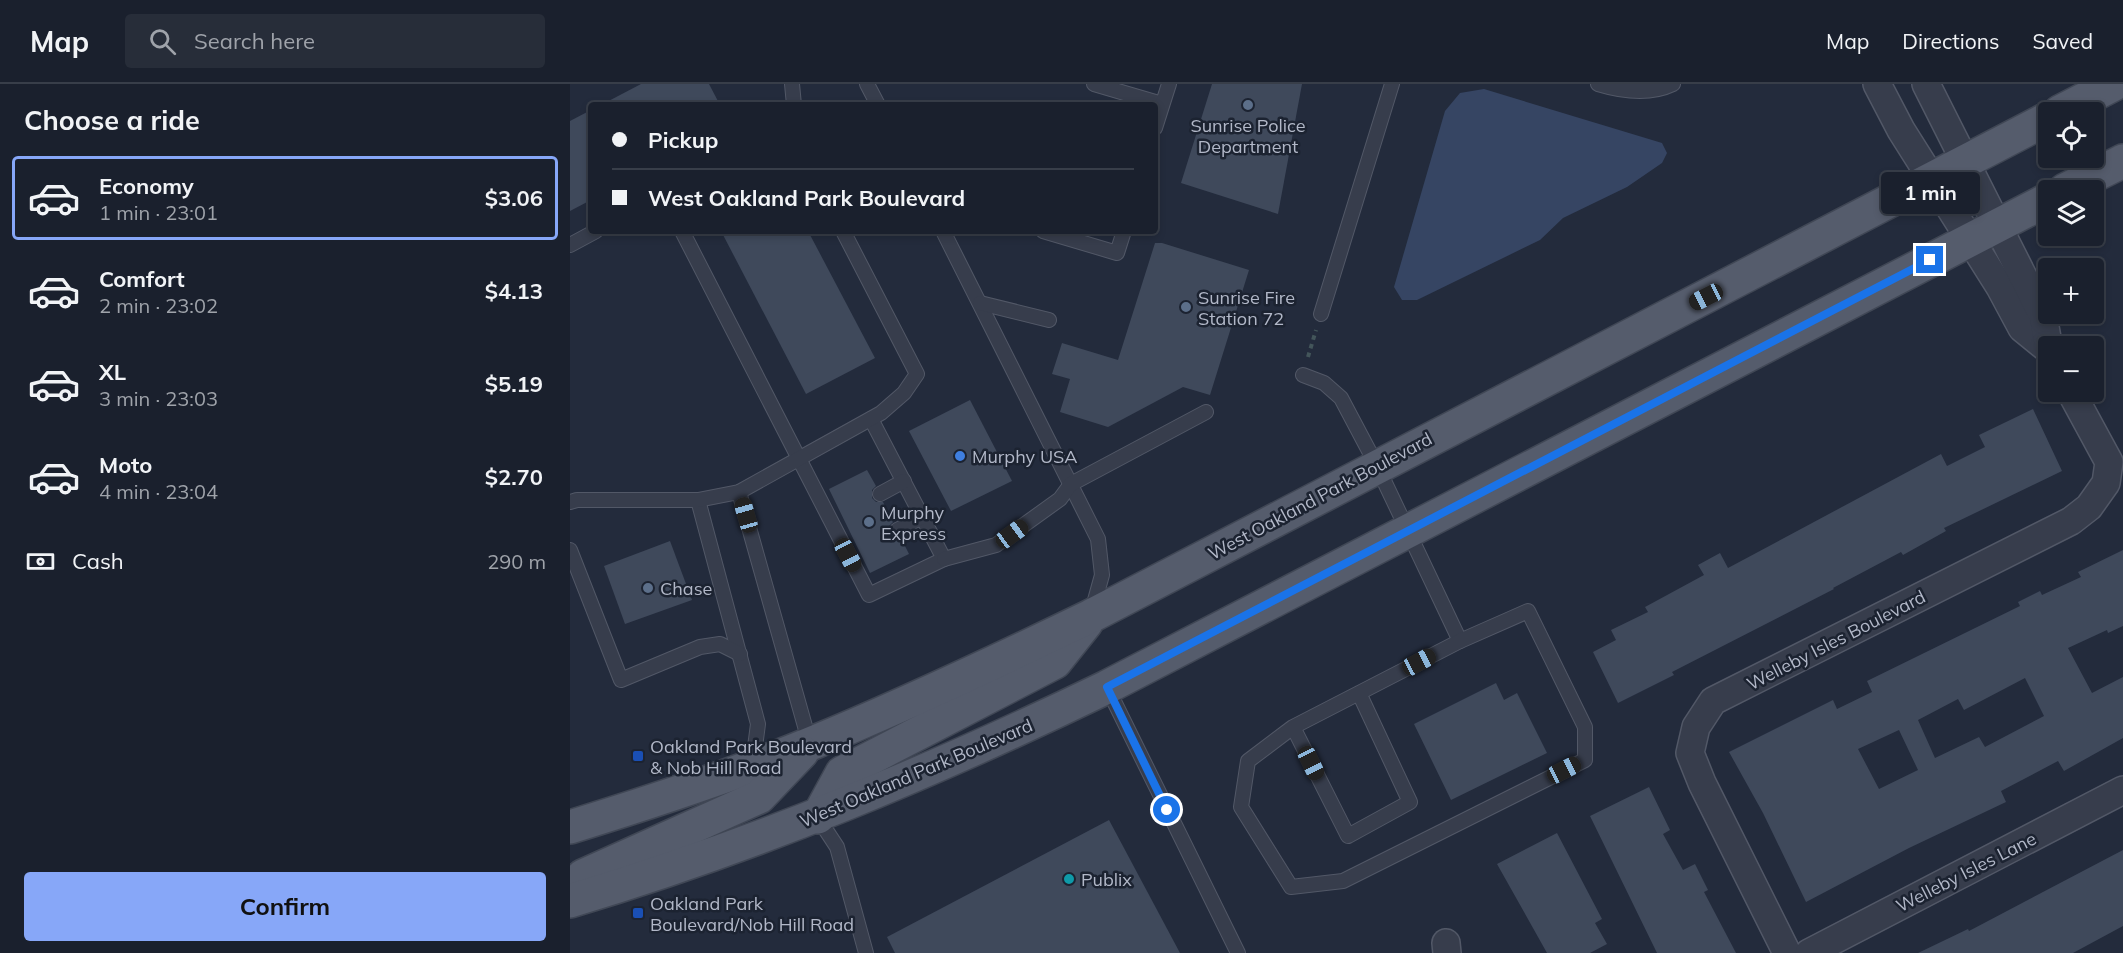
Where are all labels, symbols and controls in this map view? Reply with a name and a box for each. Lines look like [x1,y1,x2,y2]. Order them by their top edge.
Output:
search box [125,14,545,68]
text: Map [30,24,89,59]
icon: search [146,25,179,58]
text: Search here [194,27,315,55]
text: Map [1826,28,1869,54]
text: Directions [1902,28,1999,54]
text: Saved [2032,28,2093,54]
marker: Sunrise Police Department [1241,98,1255,112]
map controls [2038,102,2104,402]
button: locate [2038,102,2104,168]
text: Choose a ride [24,103,200,137]
place label: Sunrise Police Department [1190,114,1306,158]
text: Pickup [648,126,718,154]
icon: car [27,171,81,225]
text: Economy [99,172,194,200]
callout: 1 min [1880,173,1980,215]
text: 1 min [1904,180,1957,205]
button: layers [2038,180,2104,246]
text: $3.06 [485,184,543,212]
text: West Oakland Park Boulevard [648,184,965,212]
text: 1 min · 23:01 [99,200,218,225]
route end [1916,246,1943,273]
button: + [2038,258,2104,324]
icon: car [27,264,81,318]
text: Comfort [99,265,185,293]
text: $4.13 [485,277,543,305]
car [1686,281,1726,313]
place label: Sunrise Fire Station 72 [1198,286,1295,330]
text: 2 min · 23:02 [99,293,218,318]
marker: Sunrise Fire Station 72 [1179,300,1193,314]
button: − [2038,336,2104,402]
icon: car [27,357,81,411]
text: XL [99,358,126,386]
text: $5.19 [485,370,543,398]
text: 3 min · 23:03 [99,386,218,411]
street label: West Oakland Park Boulevard [1204,427,1436,565]
place label: Murphy USA [972,445,1077,468]
marker: Murphy USA [953,449,967,463]
icon: car [27,450,81,504]
text: Moto [99,451,152,479]
text: $2.70 [485,463,543,491]
text: 4 min · 23:04 [99,479,218,504]
car [732,495,760,535]
place label: Murphy Express [881,501,946,545]
marker: Murphy Express [862,515,876,529]
car [992,516,1032,552]
car [832,535,864,575]
icon: cash [24,545,57,578]
text: Cash [72,547,124,575]
text: 290 m [487,549,546,574]
place label: Chase [660,577,712,600]
marker: Chase [641,581,655,595]
street label: Welleby Isles Boulevard [1743,585,1929,695]
car [1399,646,1439,678]
street label: West Oakland Park Boulevard [796,713,1036,833]
place label: Oakland Park Boulevard & Nob Hill Road [650,735,852,779]
car [1295,743,1327,783]
marker: Oakland Park Boulevard & Nob Hill Road [631,749,645,763]
car [1544,754,1584,786]
route start [1153,796,1180,823]
street label: Welleby Isles Lane [1892,827,2040,917]
place label: Publix [1081,868,1132,891]
button: Confirm [24,872,546,941]
marker: Publix [1062,872,1076,886]
place label: Oakland Park Boulevard/Nob Hill Road [650,892,854,936]
marker: Oakland Park Boulevard/Nob Hill Road [631,906,645,920]

